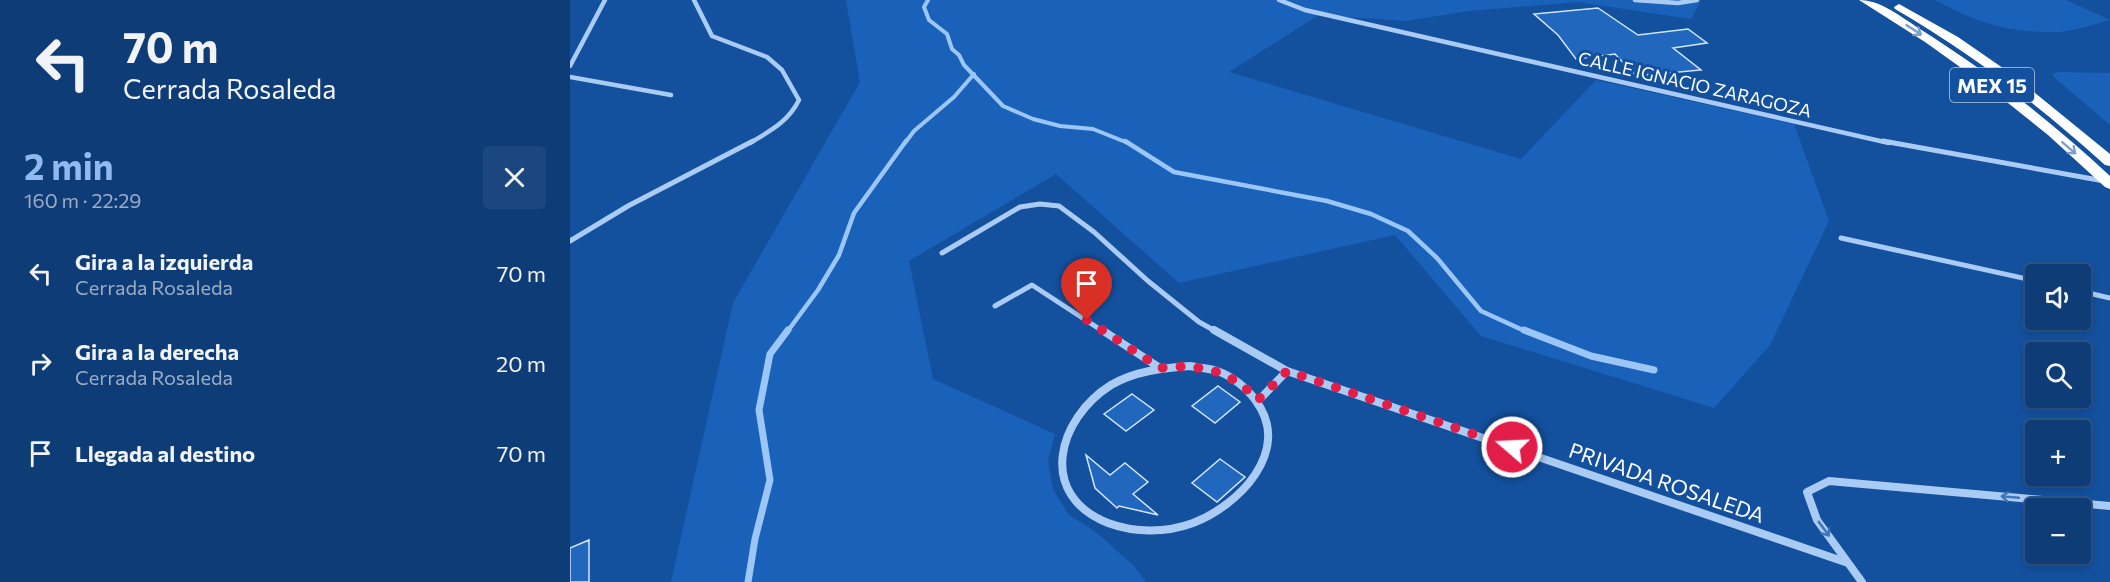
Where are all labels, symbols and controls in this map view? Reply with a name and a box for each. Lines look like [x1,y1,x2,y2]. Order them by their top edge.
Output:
text: 70 m [123,20,218,72]
icon: left [24,24,102,102]
one-way arrow [1905,24,1922,36]
street label: CALLE IGNACIO ZARAGOZA [1576,46,1814,122]
road number: MEX 15 [1950,68,2034,102]
text: Cerrada Rosaleda [123,72,336,105]
one-way arrow [2061,141,2077,154]
text: 2 min [24,143,114,187]
button: close [483,146,546,209]
text: 160 m · 22:29 [24,188,141,212]
text: Gira a la izquierda [75,248,253,275]
icon: left [24,257,57,290]
pin [1061,258,1112,320]
text: 70 m [497,260,546,287]
map controls [2025,264,2091,564]
button: sound [2025,264,2091,330]
icon: arrive [1070,267,1103,300]
text: Cerrada Rosaleda [75,275,233,299]
text: Gira a la derecha [75,338,239,365]
button: search [2025,342,2091,408]
icon: right [24,347,57,380]
text: 20 m [496,350,546,377]
text: Cerrada Rosaleda [75,365,233,389]
position arrow [1480,415,1544,479]
button: + [2025,420,2091,486]
icon: arrive [24,437,57,470]
street label: PRIVADA ROSALEDA [1566,437,1768,527]
text: Llegada al destino [75,440,255,467]
text: 70 m [497,440,546,467]
one-way arrow [2000,491,2020,502]
button: − [2025,498,2091,564]
one-way arrow [1817,521,1830,537]

